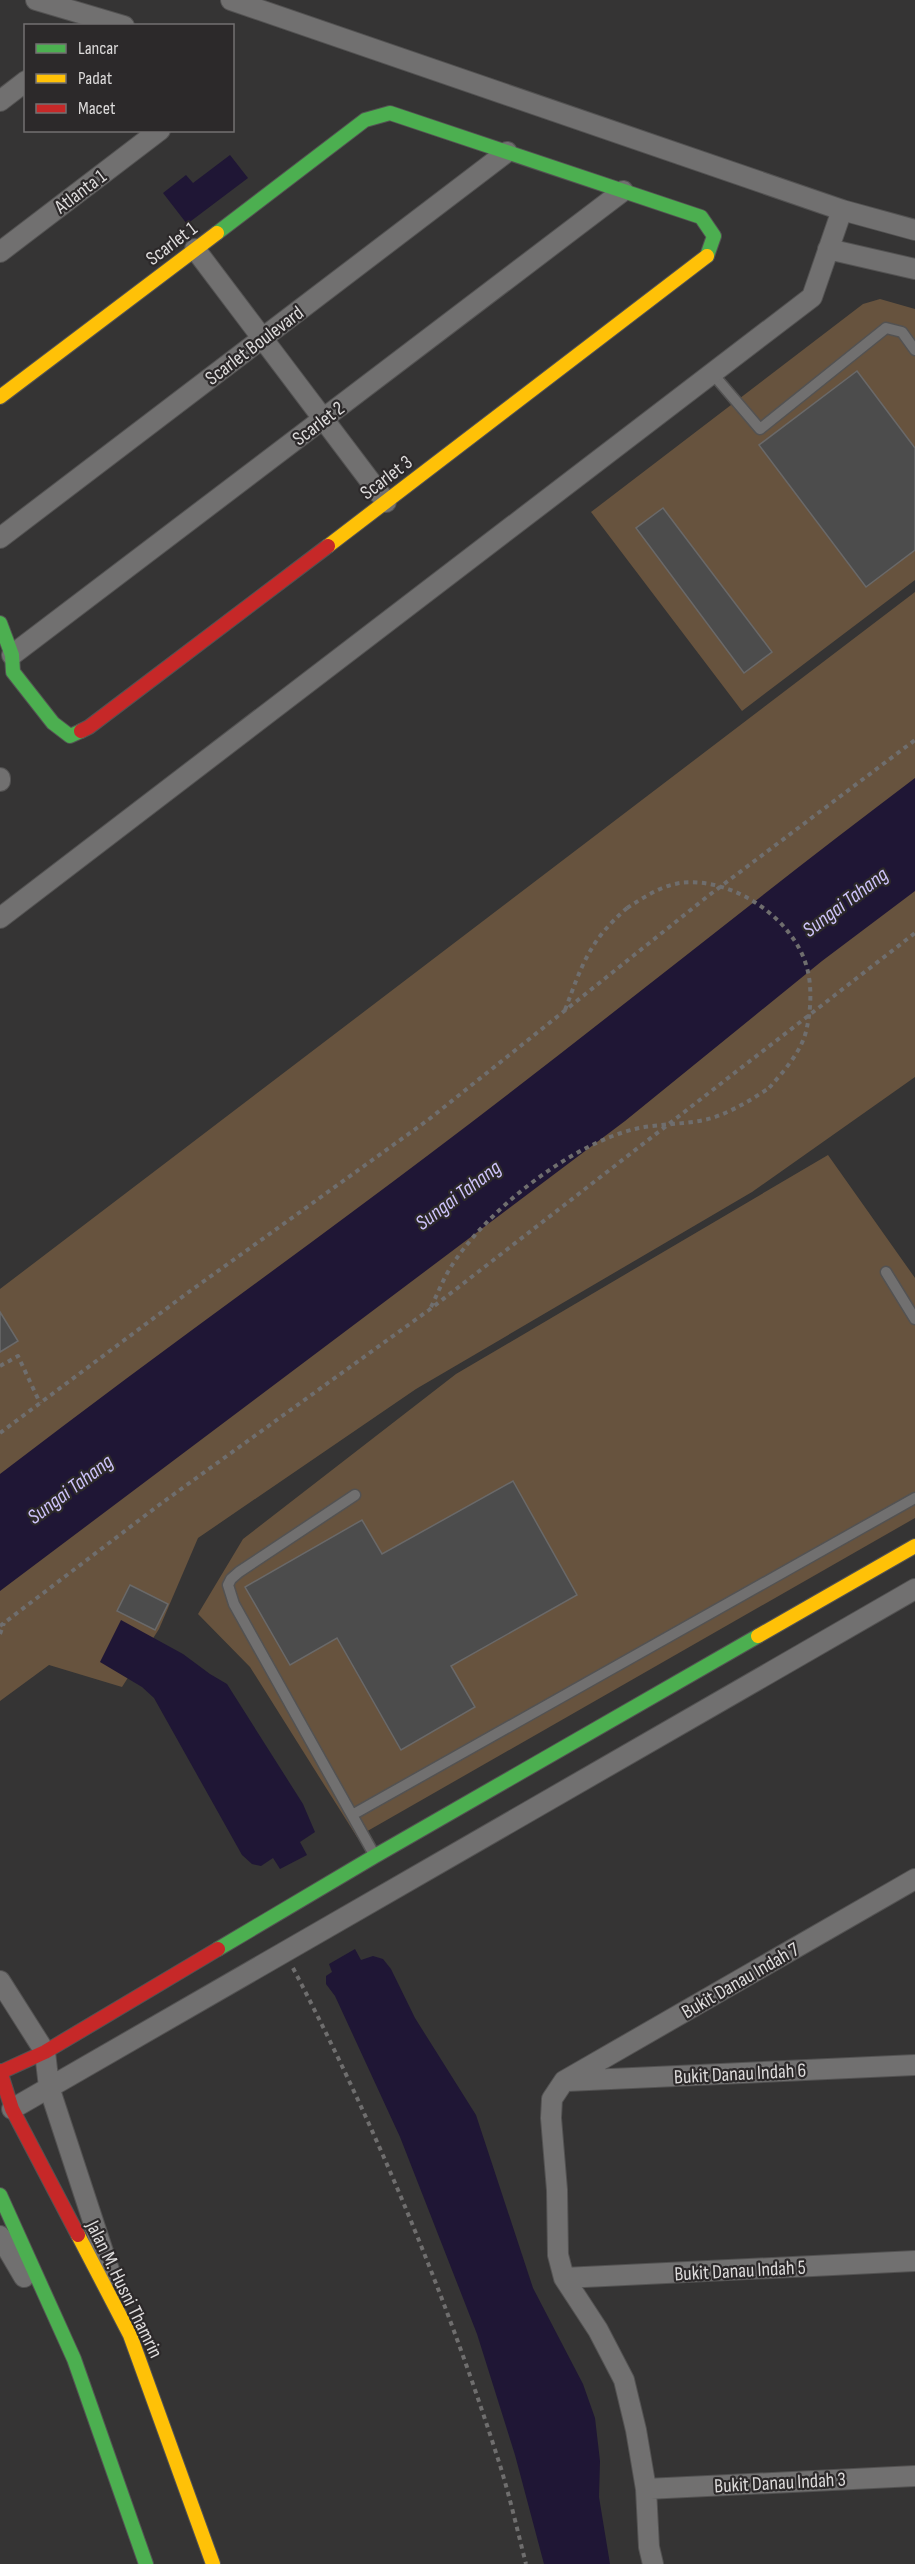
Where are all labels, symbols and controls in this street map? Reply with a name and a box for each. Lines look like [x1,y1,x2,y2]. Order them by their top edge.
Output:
legend [24,24,234,132]
text: Lancar [78,38,118,59]
text: Padat [78,68,113,89]
text: Macet [78,98,116,119]
street label: Atlanta 1 [49,165,111,220]
street label: Scarlet 1 [141,217,202,271]
street label: Scarlet Boulevard [201,301,308,391]
street label: Scarlet 2 [288,396,349,451]
street label: Scarlet 3 [356,450,417,505]
water label: Sungai Tahang [798,862,893,943]
water label: Sungai Tahang [411,1155,506,1236]
water label: Sungai Tahang [23,1449,118,1530]
street label: Bukit Danau Indah 7 [678,1938,803,2024]
street label: Bukit Danau Indah 6 [673,2059,807,2089]
street label: Jalan M. Husni Thamrin [80,2216,168,2362]
street label: Bukit Danau Indah 5 [674,2256,806,2286]
street label: Bukit Danau Indah 3 [714,2468,847,2498]

